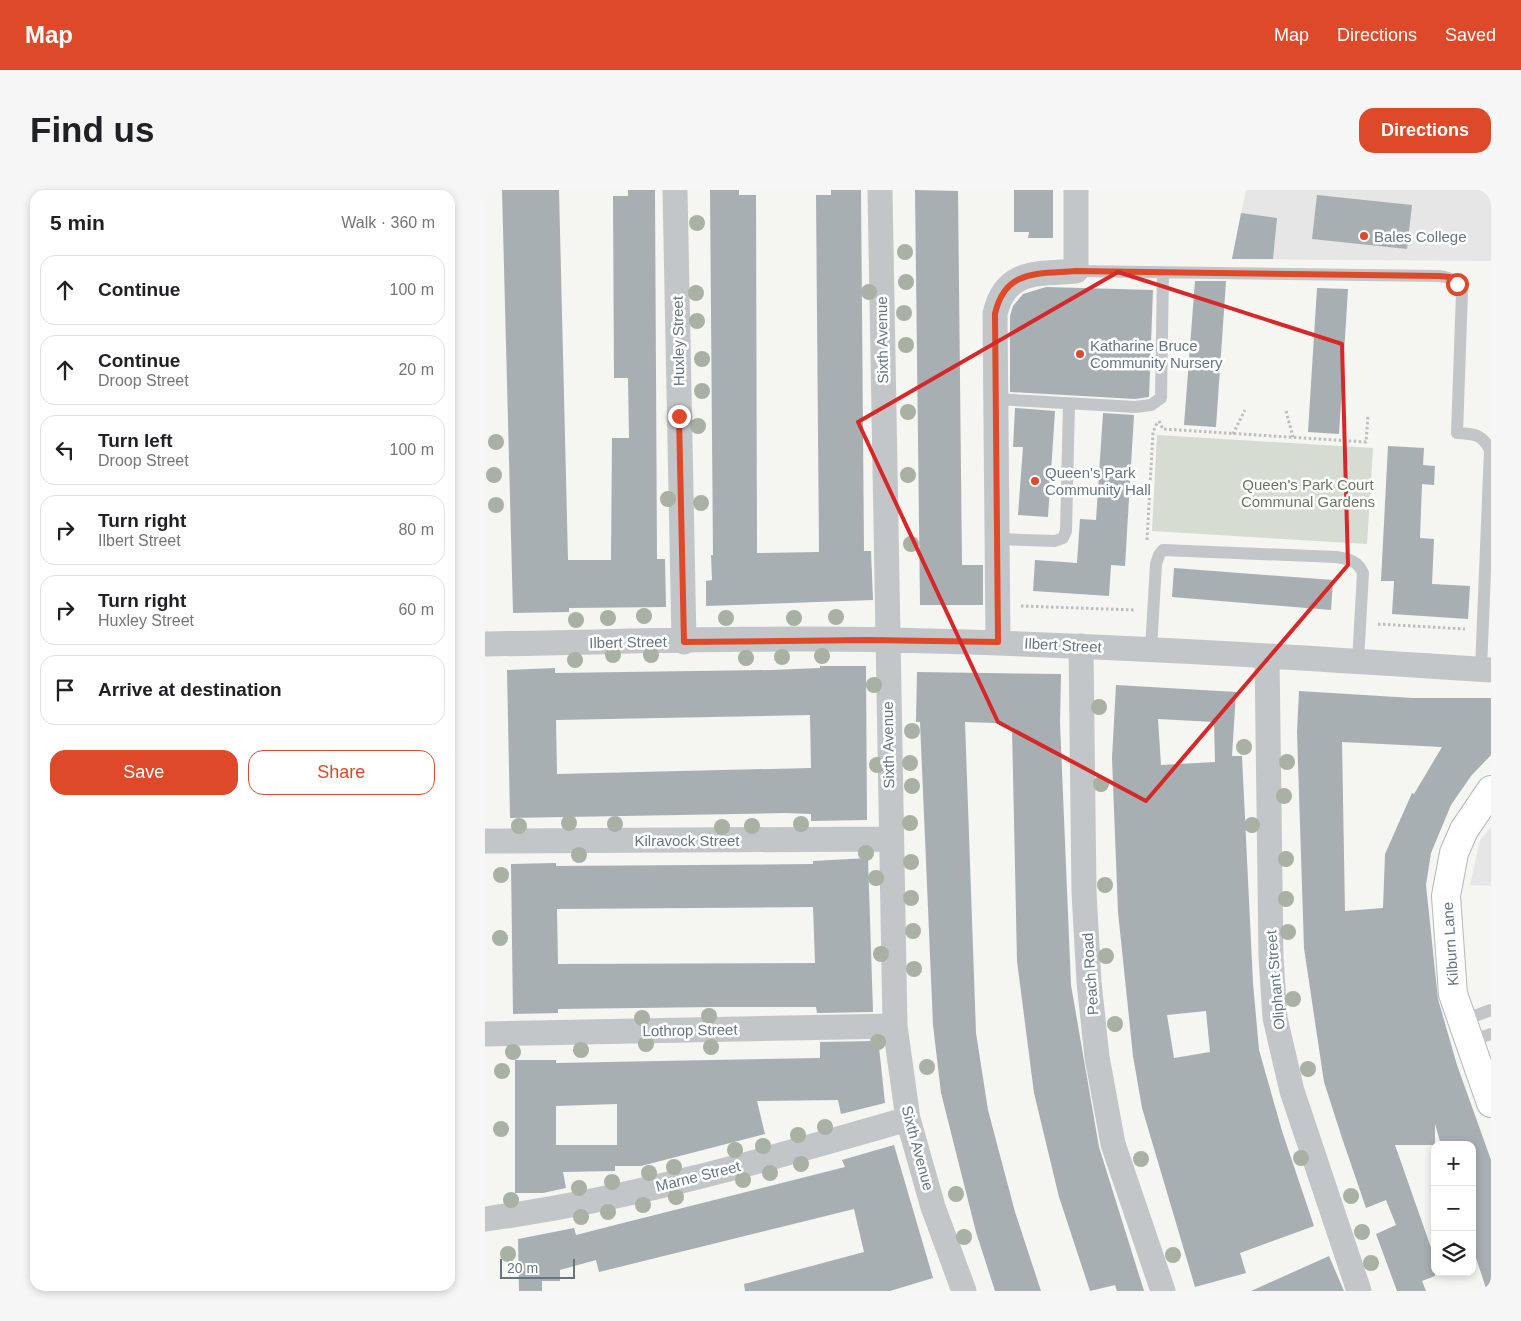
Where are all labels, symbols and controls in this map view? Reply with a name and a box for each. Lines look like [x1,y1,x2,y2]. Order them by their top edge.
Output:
text: Map [25,21,73,48]
text: Map [1274,25,1309,45]
text: Directions [1337,25,1417,45]
text: Saved [1445,25,1496,45]
button: Directions [1359,108,1491,153]
text: Find us [30,110,154,149]
text: 5 min [50,211,105,234]
text: Walk · 360 m [341,214,435,231]
place label: Bales College [1374,228,1467,245]
marker: Bales College [1358,230,1370,242]
route start [1446,273,1469,296]
icon: ahead [51,276,79,304]
text: Continue [98,279,180,300]
text: 100 m [390,281,434,298]
street label: Huxley Street [669,295,687,386]
street label: Sixth Avenue [873,296,891,384]
place label: Katharine Bruce Community Nursery [1090,337,1223,371]
marker: Katharine Bruce Community Nursery [1074,348,1086,360]
text: Continue [98,350,180,371]
icon: ahead [51,356,79,384]
text: 20 m [398,361,434,378]
text: Droop Street [98,372,189,389]
route end [668,405,691,428]
text: Turn left [98,430,173,451]
icon: left [51,436,79,464]
text: 100 m [390,441,434,458]
text: Droop Street [98,452,189,469]
place label: Queen's Park Community Hall [1045,464,1151,498]
marker: Queen's Park Community Hall [1029,475,1041,487]
park label: Queen's Park Court Communal Gardens [1241,476,1375,510]
text: Turn right [98,510,186,531]
icon: right [51,516,79,544]
text: 80 m [398,521,434,538]
text: Ilbert Street [98,532,181,549]
text: Turn right [98,590,186,611]
icon: right [51,596,79,624]
text: 60 m [398,601,434,618]
text: Huxley Street [98,612,194,629]
street label: Ilbert Street [589,633,668,651]
street label: Ilbert Street [1024,634,1103,656]
icon: arrive [51,676,79,704]
text: Arrive at destination [98,679,282,700]
street label: Sixth Avenue [879,701,897,789]
button: Save [50,750,238,795]
button: Share [248,750,435,795]
street label: Kilravock Street [634,832,740,849]
street label: Kilburn Lane [1439,901,1461,987]
street label: Oliphant Street [1262,929,1288,1031]
street label: Peach Road [1079,932,1101,1016]
street label: Lothrop Street [642,1021,739,1039]
street label: Sixth Avenue [898,1104,938,1192]
map controls [1431,1141,1476,1276]
button: + [1431,1141,1476,1186]
street label: Marne Street [654,1157,743,1195]
button: − [1431,1186,1476,1231]
button: layers [1431,1231,1476,1276]
scale bar [500,1256,575,1279]
text: 20 m [507,1260,538,1276]

